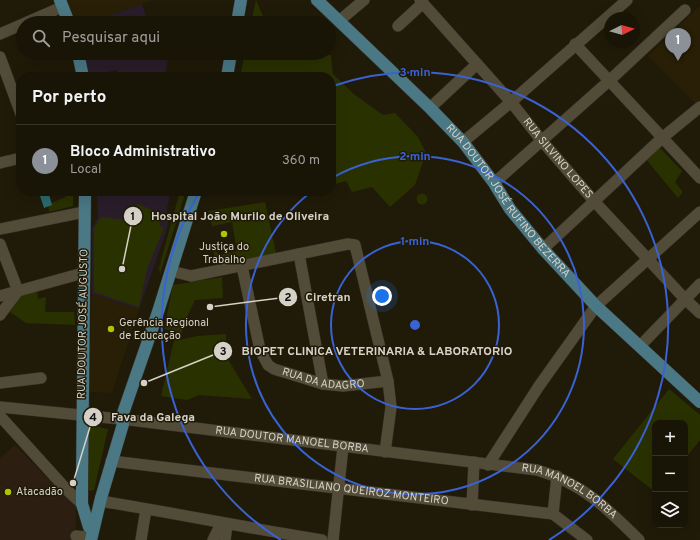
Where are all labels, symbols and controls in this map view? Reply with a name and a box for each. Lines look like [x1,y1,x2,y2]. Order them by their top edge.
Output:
north arrow [604,12,640,48]
search box [16,16,336,60]
icon: search [30,27,52,49]
pin: 1 [665,28,691,61]
text: Pesquisar aqui [62,29,160,48]
text: 3 min [399,65,431,81]
text: Por perto [32,87,106,109]
street label: RUA SILVINO LOPES [520,115,596,202]
street label: RUA DOUTOR JOSÉ RUFINO BEZERRA [443,121,573,281]
text: Bloco Administrativo [70,143,216,162]
text: 2 min [399,149,431,165]
text: 1 [42,153,48,169]
text: 360 m [282,153,320,169]
text: Local [70,162,101,178]
callout: Hospital João Murilo de Oliveira [123,204,337,228]
text: 1 [131,209,135,225]
text: Hospital João Murilo de Oliveira [151,209,329,225]
marker: Justiça do Trabalho [219,229,229,239]
text: 1 min [401,234,429,250]
place label: Justiça do Trabalho [199,240,249,267]
street label: RUA DOUTOR JOSÉ AUGUSTO [74,249,91,399]
callout: Ciretran [278,285,359,309]
your location [372,286,392,306]
text: 2 [284,290,292,306]
text: Ciretran [305,290,351,306]
place label: Gerência Regional de Educação [119,316,209,343]
centre of rings [408,318,422,332]
marker: Gerência Regional de Educação [106,324,116,334]
callout: BIOPET CLINICA VETERINARIA & LABORATORIO [213,339,522,363]
text: 3 [219,344,227,360]
text: BIOPET CLINICA VETERINARIA & LABORATORIO [242,344,512,360]
street label: RUA DA ADAGRO [280,365,365,393]
callout: Fava da Galega [83,405,203,429]
text: 4 [89,410,97,426]
text: Fava da Galega [111,410,195,426]
map controls [652,420,688,528]
button: + [652,420,688,456]
street label: RUA DOUTOR MANOEL BORBA [215,424,370,456]
button: − [652,456,688,492]
street label: RUA MANOEL BORBA [521,461,620,522]
street label: RUA BRASILIANO QUEIROZ MONTEIRO [253,471,449,508]
place label: Atacadão [16,485,63,499]
marker: Atacadão [3,487,13,497]
button: layers [652,492,688,528]

